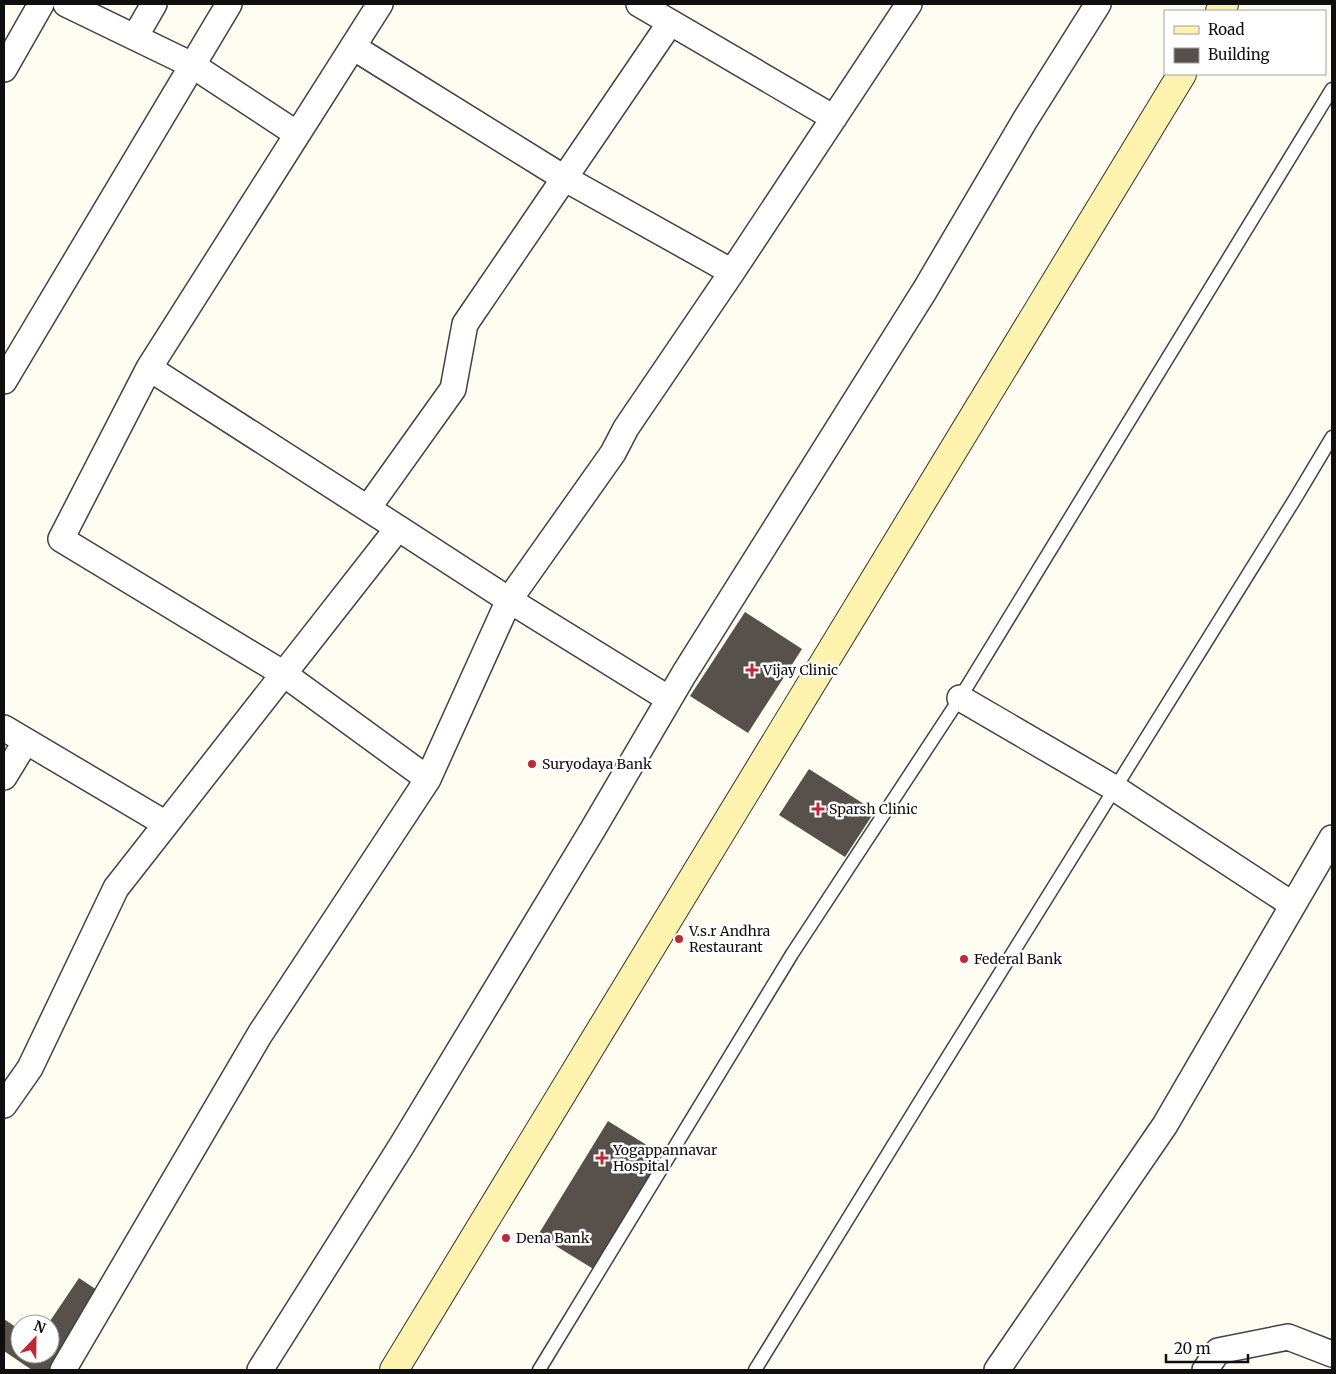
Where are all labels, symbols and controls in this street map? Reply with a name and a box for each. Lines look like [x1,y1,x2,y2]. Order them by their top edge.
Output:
legend [1164,10,1326,75]
text: Road [1208,20,1244,39]
text: Building [1208,45,1270,64]
place label: Vijay Clinic [762,661,838,679]
marker: Vijay Clinic [745,663,759,677]
place label: Suryodaya Bank [542,755,652,773]
marker: Suryodaya Bank [526,758,538,770]
place label: Sparsh Clinic [829,800,918,818]
marker: Sparsh Clinic [811,802,825,816]
place label: V.s.r Andhra Restaurant [688,922,771,956]
marker: V.s.r Andhra Restaurant [673,933,685,945]
place label: Federal Bank [974,950,1062,968]
marker: Federal Bank [958,953,970,965]
place label: Yogappannavar Hospital [612,1141,717,1175]
marker: Yogappannavar Hospital [595,1151,609,1165]
place label: Dena Bank [516,1229,590,1247]
marker: Dena Bank [500,1232,512,1244]
north arrow [10,1314,60,1364]
text: N [31,1317,48,1337]
scale bar [1166,1332,1248,1364]
text: 20 m [1174,1339,1211,1358]

